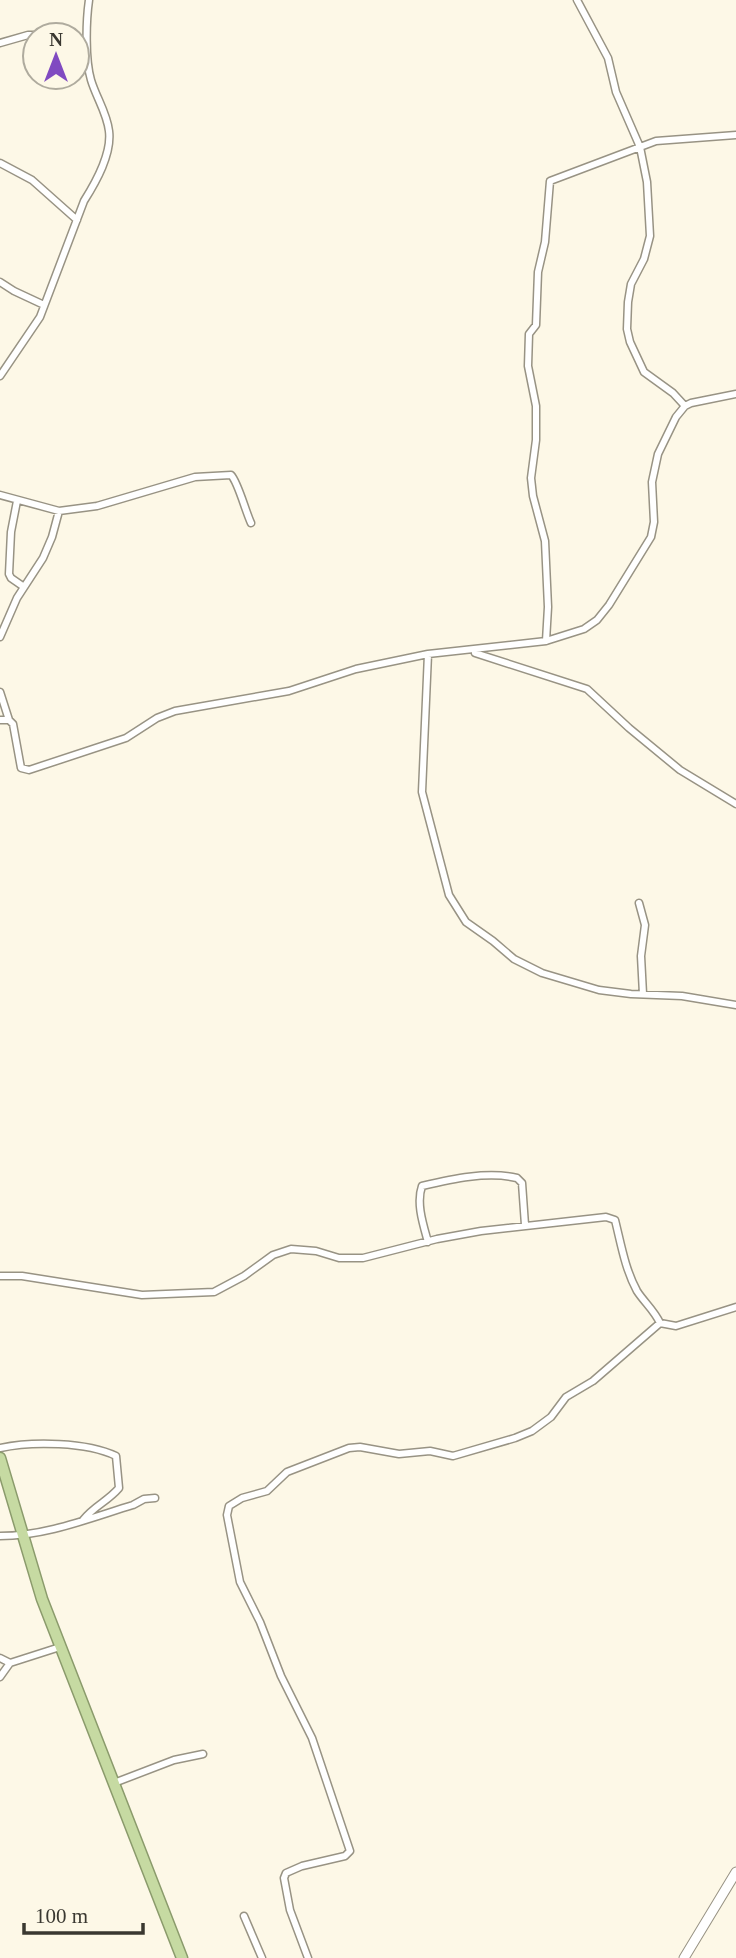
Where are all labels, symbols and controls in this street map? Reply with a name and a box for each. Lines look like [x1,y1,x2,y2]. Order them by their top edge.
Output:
north arrow [21,21,91,91]
text: N [49,29,63,50]
scale bar [24,1892,144,1936]
text: 100 m [35,1904,88,1928]

